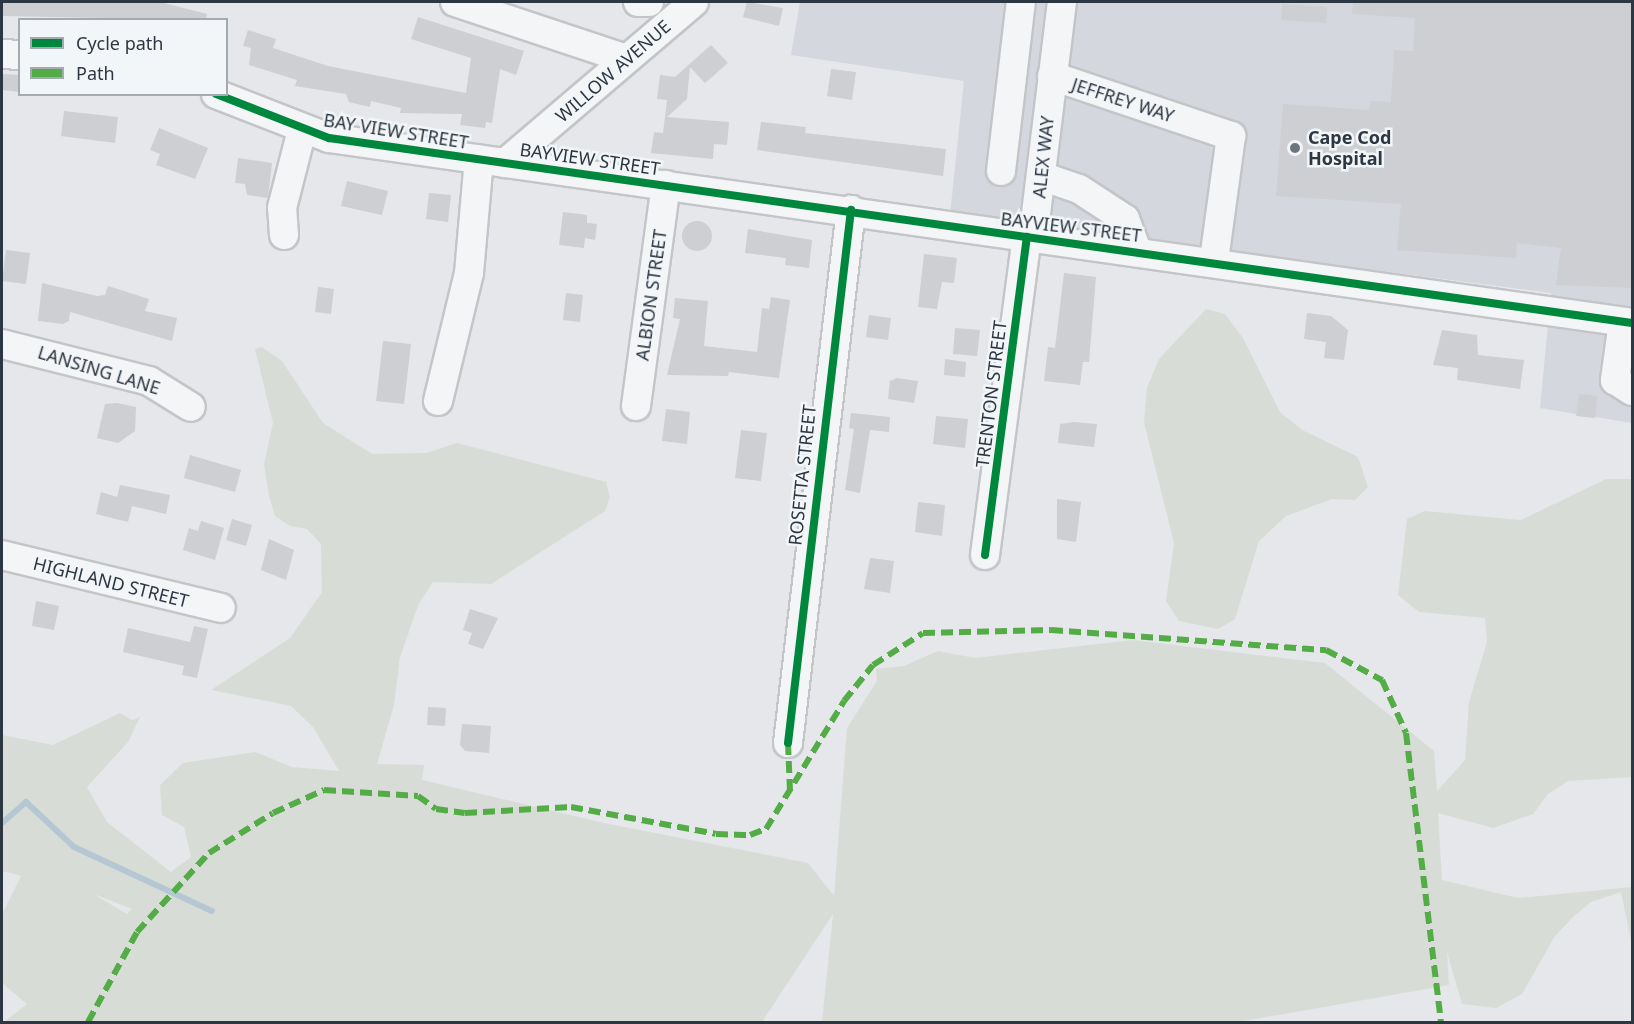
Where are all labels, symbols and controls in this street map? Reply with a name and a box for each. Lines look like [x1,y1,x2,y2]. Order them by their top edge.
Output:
street label: WILLOW AVENUE [551,15,675,127]
legend [18,18,228,96]
text: Cycle path [76,31,163,55]
text: Path [76,61,115,85]
street label: JEFFREY WAY [1069,73,1177,127]
street label: BAY VIEW STREET [322,109,470,153]
street label: ALEX WAY [1028,115,1058,199]
place label: Cape Cod Hospital [1308,127,1391,170]
street label: BAYVIEW STREET [518,138,662,180]
marker: Cape Cod Hospital [1286,139,1304,157]
street label: BAYVIEW STREET [999,208,1143,246]
street label: ALBION STREET [631,228,671,362]
street label: TRENTON STREET [971,319,1011,469]
street label: LANSING LANE [35,341,163,399]
street label: ROSETTA STREET [784,403,820,547]
street label: HIGHLAND STREET [31,552,191,612]

